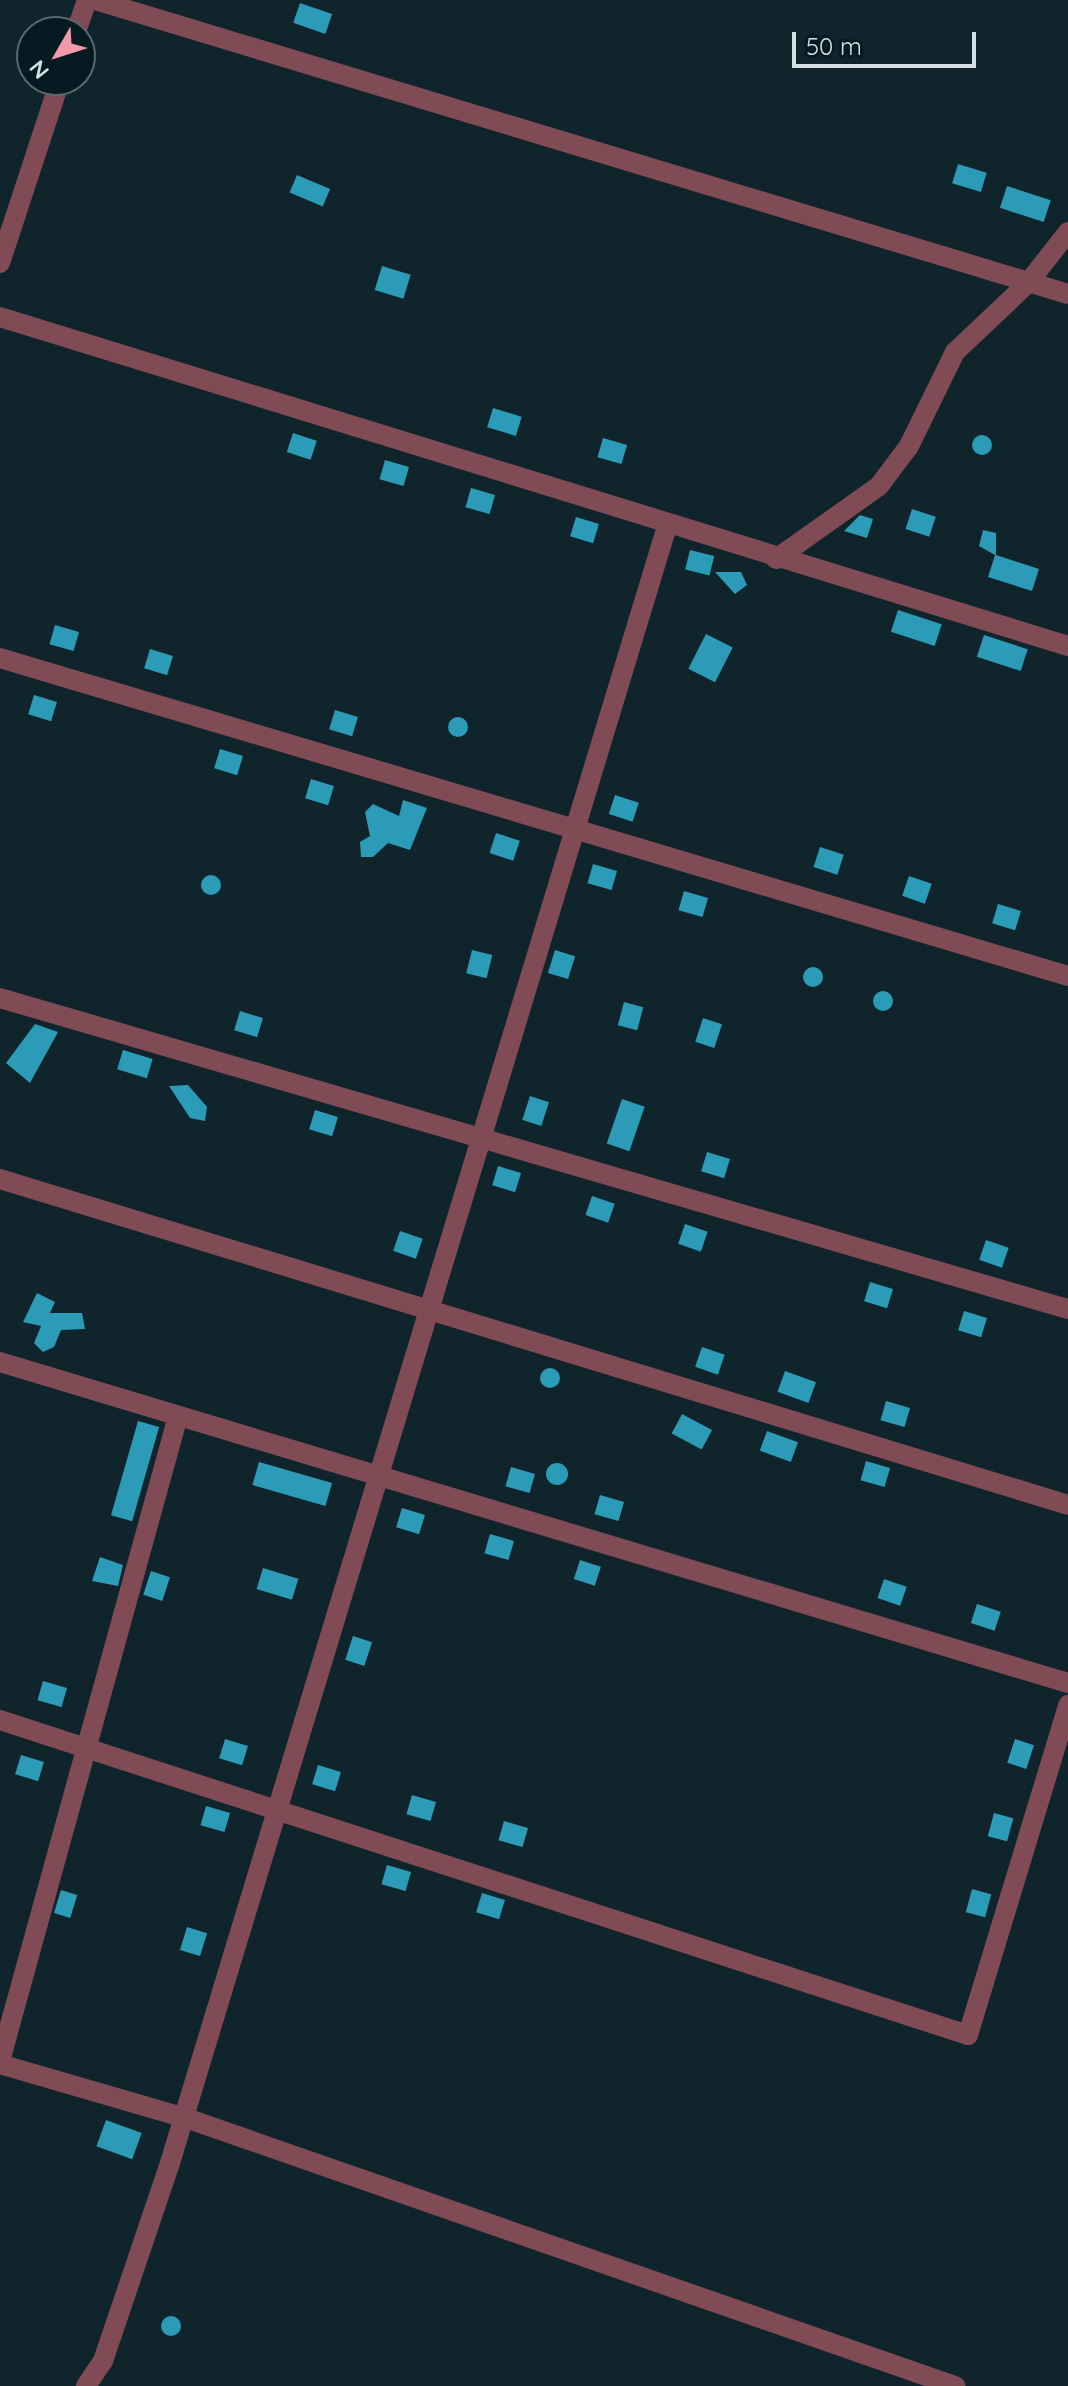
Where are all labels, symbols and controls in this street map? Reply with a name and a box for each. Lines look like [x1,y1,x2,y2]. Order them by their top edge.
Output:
north arrow [16,16,96,96]
scale bar [796,16,980,66]
text: 50 m [806,31,862,61]
text: N [23,55,55,85]

